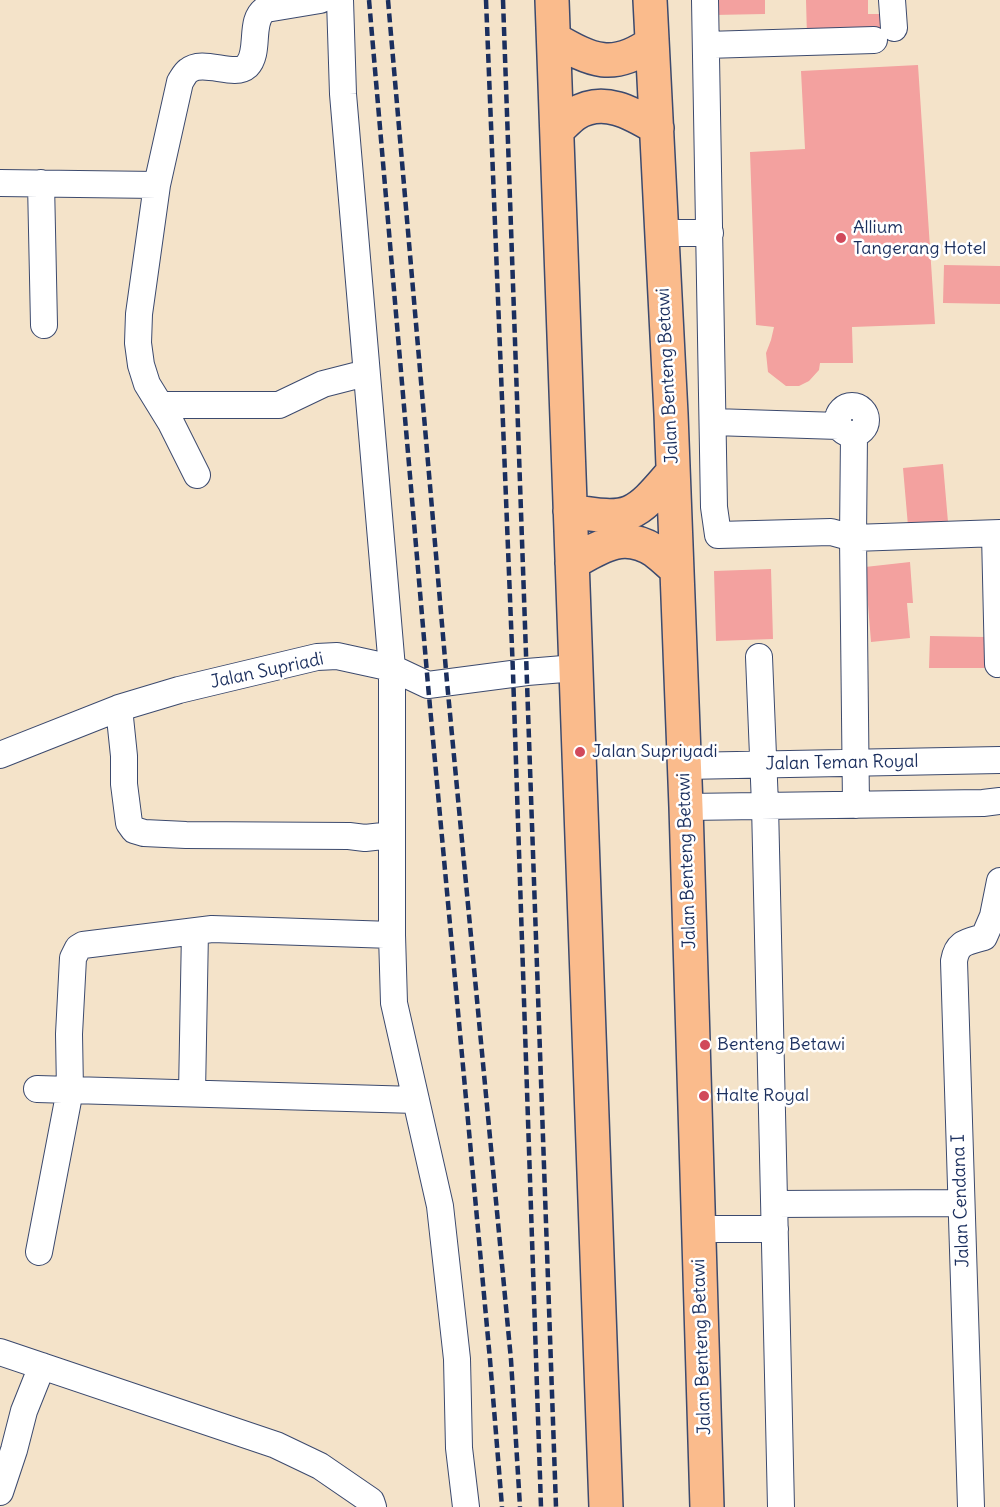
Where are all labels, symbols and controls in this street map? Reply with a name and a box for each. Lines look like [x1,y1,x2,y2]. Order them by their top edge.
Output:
place label: Allium Tangerang Hotel [853,217,986,260]
marker: Allium Tangerang Hotel [834,231,848,245]
street label: Jalan Benteng Betawi [653,287,683,465]
street label: Jalan Supriadi [208,648,326,694]
place label: Jalan Supriyadi [592,741,718,763]
marker: Jalan Supriyadi [573,745,587,759]
street label: Jalan Teman Royal [765,751,919,775]
street label: Jalan Benteng Betawi [673,772,701,950]
place label: Benteng Betawi [717,1034,845,1056]
marker: Benteng Betawi [698,1038,712,1052]
place label: Halte Royal [716,1085,809,1107]
marker: Halte Royal [697,1089,711,1103]
street label: Jalan Cendana I [948,1134,974,1268]
street label: Jalan Benteng Betawi [688,1258,716,1436]

